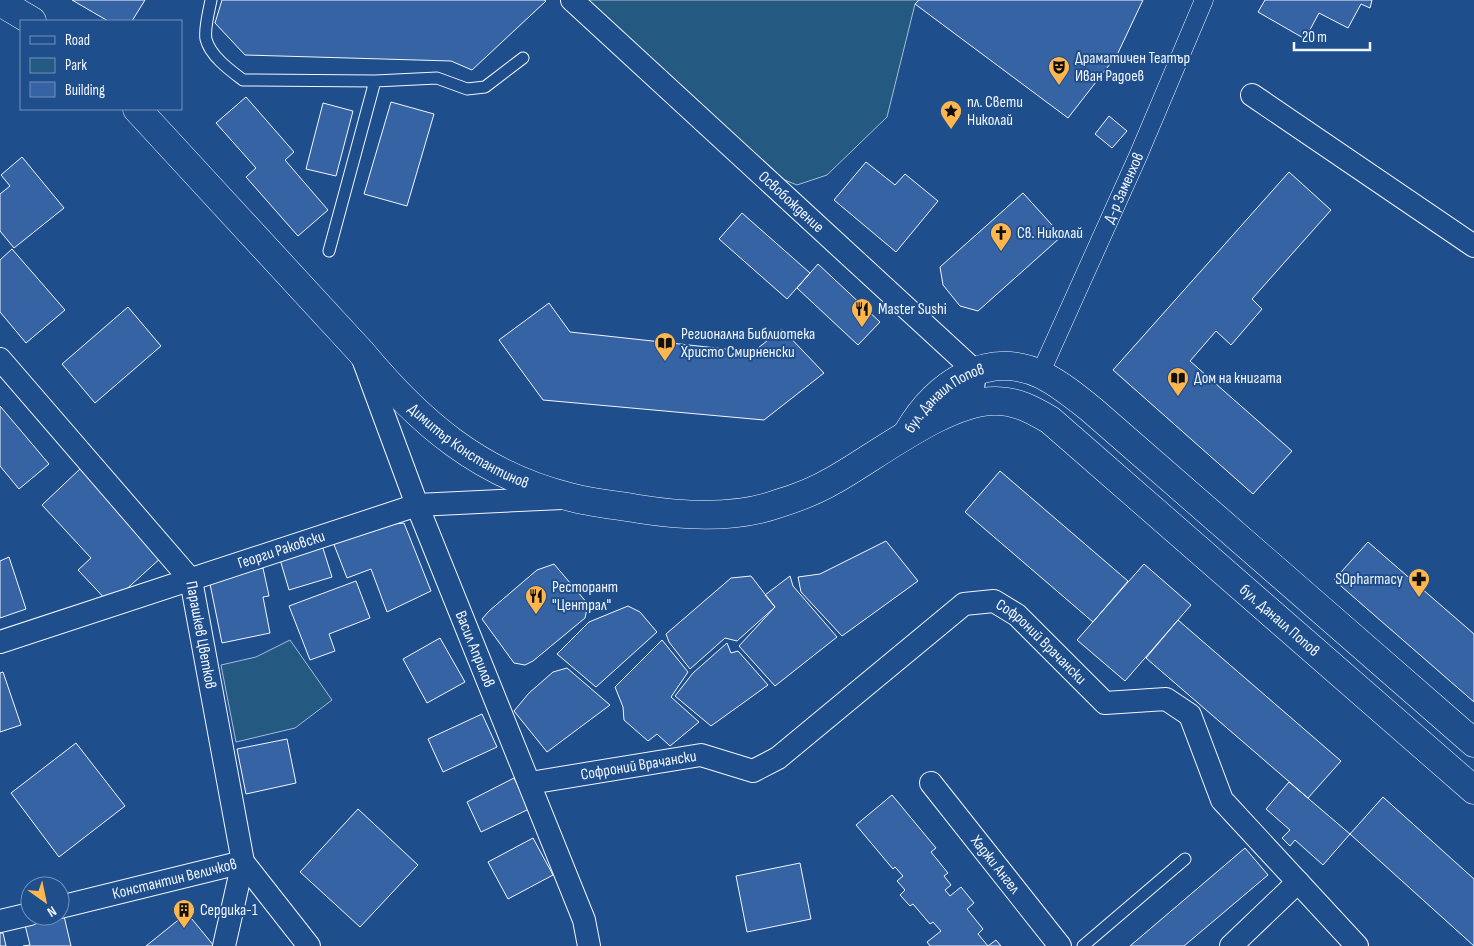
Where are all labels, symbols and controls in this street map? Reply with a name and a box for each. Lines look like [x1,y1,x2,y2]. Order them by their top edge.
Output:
legend [20,20,182,110]
scale bar [1294,20,1370,52]
text: 20 m [1302,28,1327,47]
text: Road [65,31,90,50]
place label: Драматичен Театър Иван Радоев [1075,49,1190,86]
theatre icon: Драматичен Театър Иван Радоев [1047,55,1071,86]
text: Park [65,56,87,75]
text: Building [65,81,105,100]
place label: пл. Свети Николай [967,93,1023,130]
place icon: пл. Свети Николай [939,99,963,130]
street label: Д-р Заменхов [1099,149,1148,226]
street label: Освобождение [755,167,828,237]
church icon: Св. Николай [989,221,1013,252]
place label: Св. Николай [1017,224,1083,243]
restaurant icon: Master Sushi [850,297,874,328]
place label: Master Sushi [878,300,947,319]
place label: Регионална Библиотека Христо Смирненски [680,325,815,362]
library icon: Регионална Библиотека Христо Смирненски [653,331,677,362]
street label: бул. Данаил Попов [900,359,986,436]
library icon: Дом на книгата [1166,366,1190,397]
place label: Дом на книгата [1194,369,1282,388]
street label: Димитър Константинов [404,399,532,493]
street label: Георги Раковски [235,526,327,573]
pharmacy icon: SOpharmacy [1407,567,1431,598]
place label: SOpharmacy [1335,570,1403,589]
place label: Ресторант "Централ" [552,578,618,615]
street label: Парашкев Цветков [182,579,220,690]
street label: бул. Данаил Попов [1236,580,1324,660]
restaurant icon: Ресторант "Централ" [524,584,548,615]
street label: Софроний Врачански [992,595,1090,688]
street label: Васил Априлов [451,608,499,690]
street label: Софроний Врачански [579,746,698,784]
street label: Хаджи Ангел [966,831,1025,898]
street label: Константин Величков [110,854,239,903]
north arrow [20,876,70,926]
building icon: Сердика-1 [172,898,196,929]
place label: Сердика-1 [200,901,258,920]
text: N [44,902,60,921]

